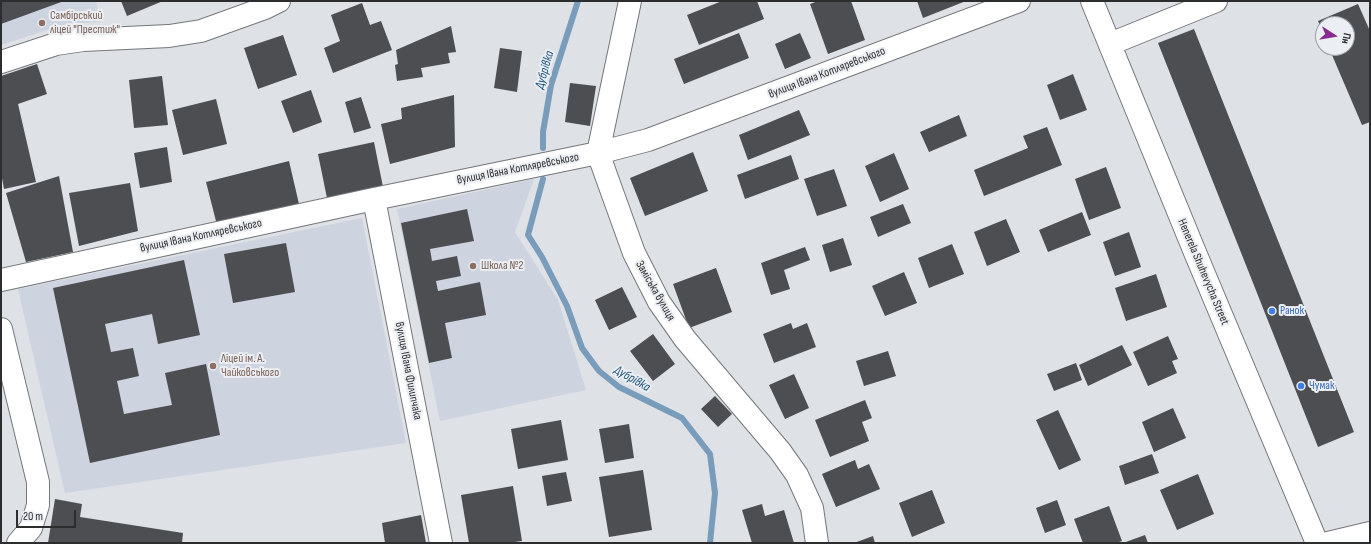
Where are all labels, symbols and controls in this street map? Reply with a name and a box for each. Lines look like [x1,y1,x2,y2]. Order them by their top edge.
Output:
place label: Самбірський ліцей "Престиж" [50,9,120,37]
north arrow [1315,16,1355,56]
marker: Самбірський ліцей "Престиж" [37,18,47,28]
text: Пн [1339,32,1354,45]
street label: вулиця Івана Котляревського [767,44,887,102]
water label: Дубрівка [532,49,558,91]
street label: вулиця Івана Котляревського [456,150,580,188]
street label: вулиця Івана Котляревського [139,216,263,256]
street label: Henerela Shuhevycha Street [1174,217,1232,327]
street label: Заміська вулиця [632,258,678,324]
place label: Школа №2 [481,259,523,273]
marker: Школа №2 [468,261,478,271]
place label: Ранок [1280,304,1304,318]
marker: Ранок [1267,306,1277,316]
street label: вулиця Івана Филипчака [391,321,425,421]
place label: Ліцей ім. А. Чайковського [221,352,279,380]
marker: Ліцей ім. А. Чайковського [208,361,218,371]
water label: Дубрівка [611,363,653,395]
place label: Чумак [1309,379,1334,393]
marker: Чумак [1296,381,1306,391]
scale bar [18,502,78,528]
text: 20 m [23,509,43,524]

